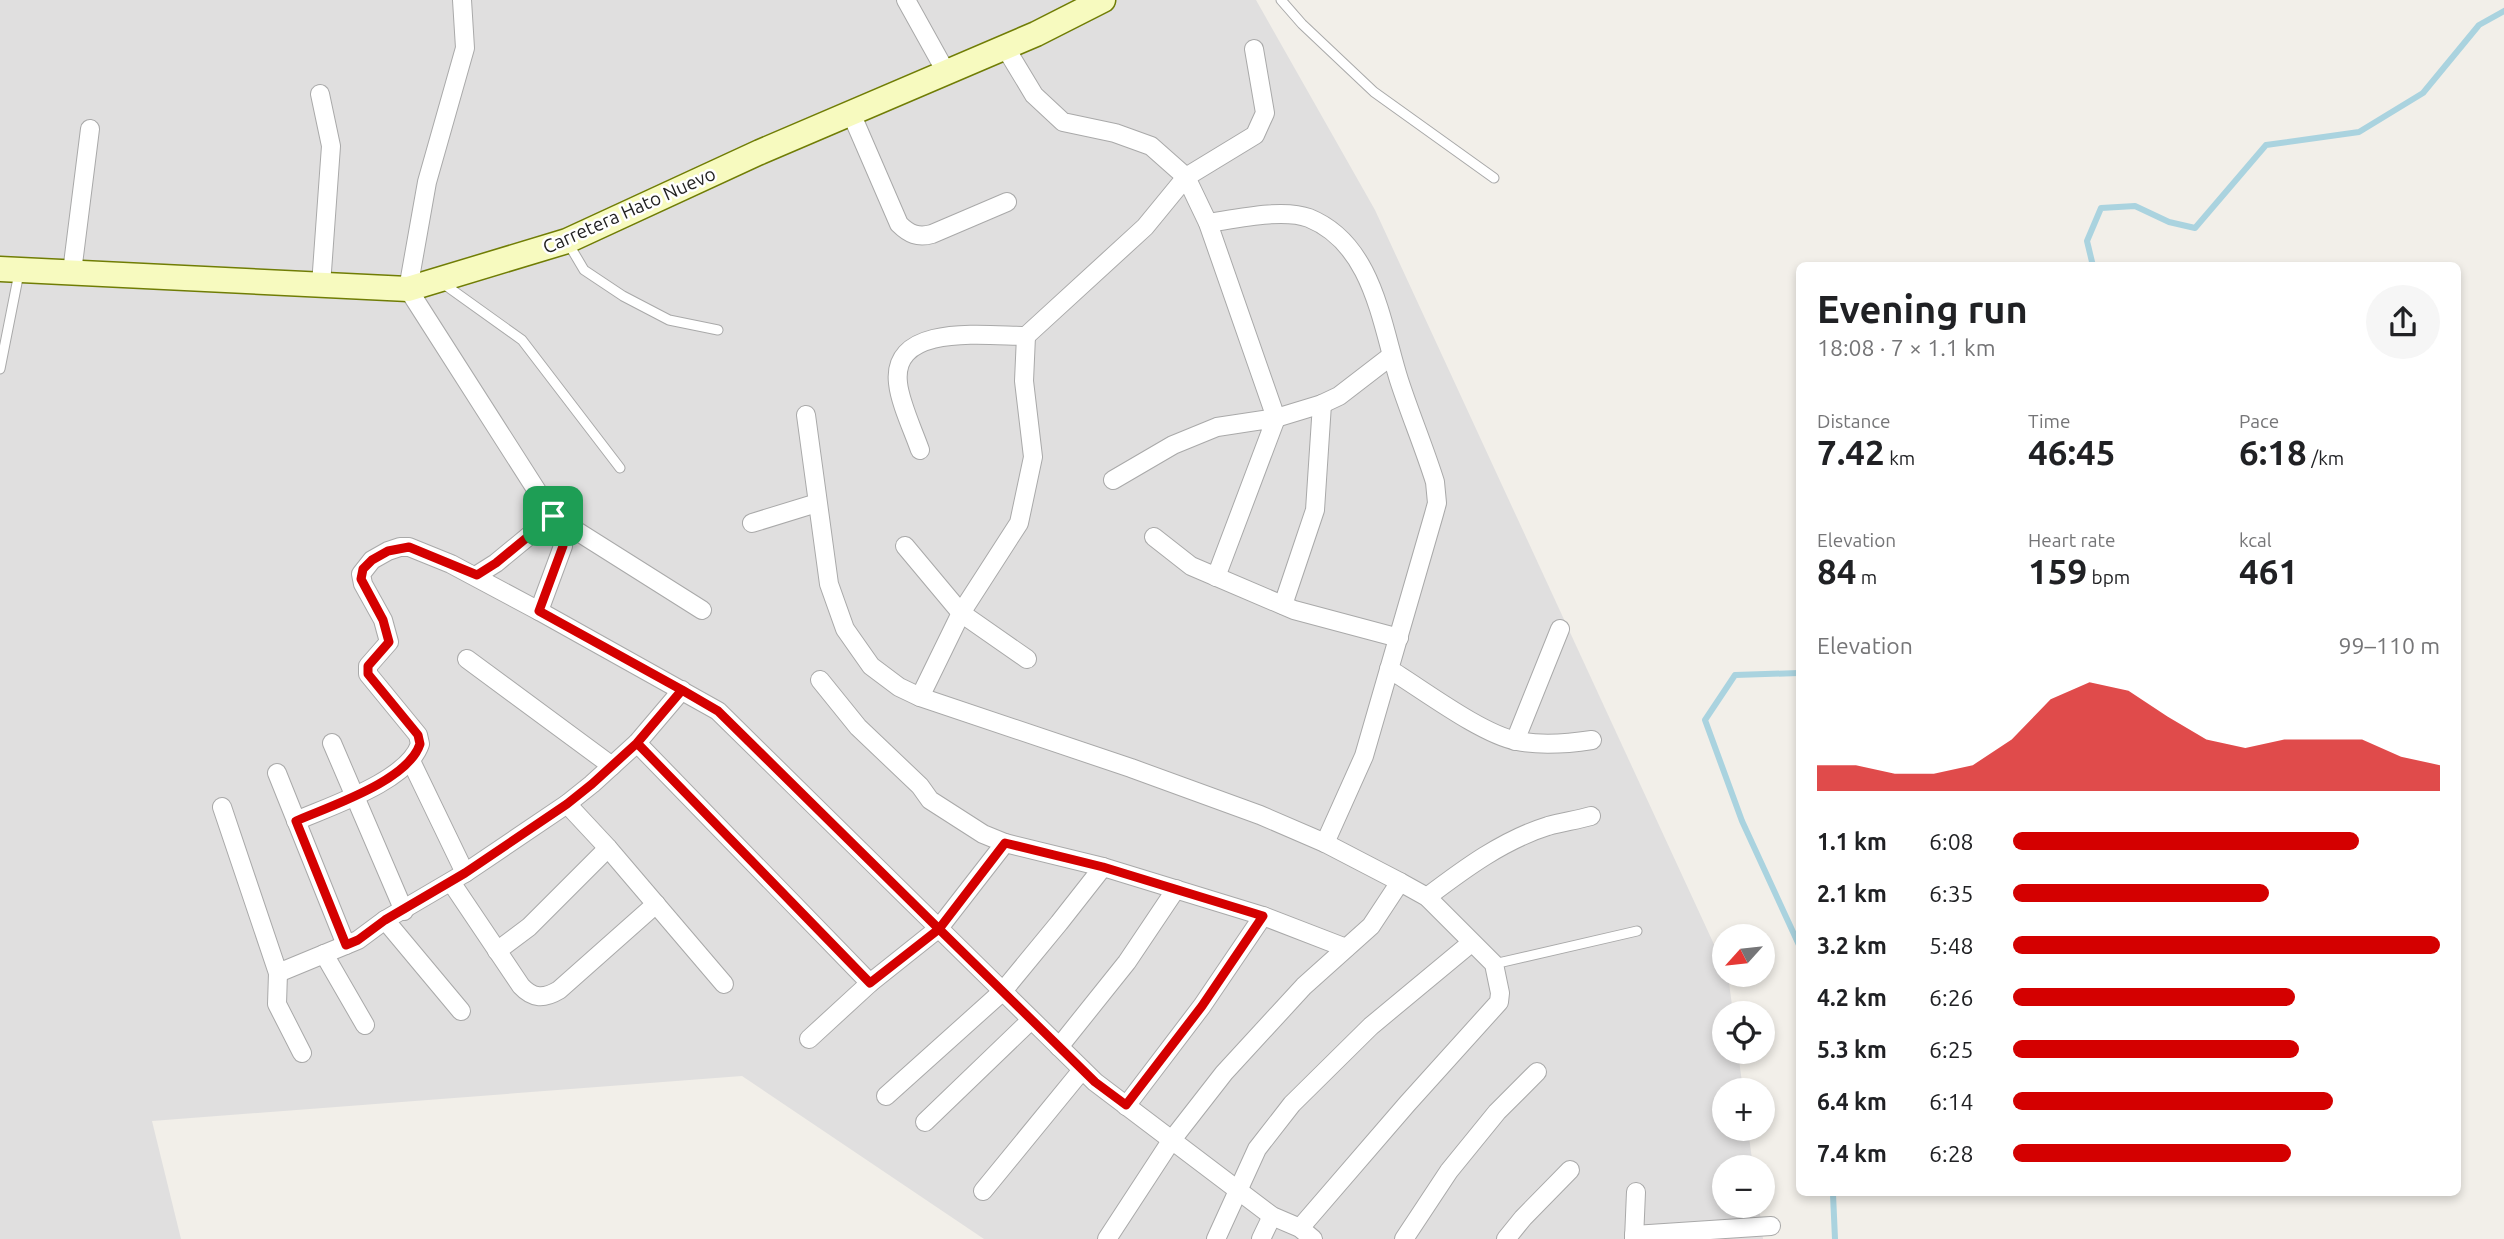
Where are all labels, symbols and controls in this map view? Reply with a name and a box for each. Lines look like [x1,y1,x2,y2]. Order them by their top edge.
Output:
street label: Carretera Hato Nuevo [539,162,719,258]
button: share [2366,285,2440,359]
text: Evening run [1817,288,2028,330]
text: 18:08 · 7 × 1.1 km [1817,335,1996,360]
text: Distance [1817,410,1891,432]
text: Time [2028,410,2070,432]
text: Pace [2239,410,2279,432]
text: 7.42 [1817,432,1885,472]
text: 46:45 [2028,432,2116,472]
text: 6:18 [2239,432,2307,472]
text: km [1885,447,1915,469]
text: /km [2307,447,2344,469]
pin [523,486,583,546]
icon: arrive [534,497,572,535]
text: Elevation [1817,529,1896,551]
text: Heart rate [2028,529,2115,551]
text: kcal [2239,529,2272,551]
text: 84 [1817,551,1856,591]
text: 159 [2028,551,2087,591]
text: 461 [2239,551,2298,591]
text: m [1856,566,1877,588]
text: bpm [2087,566,2130,588]
text: Elevation [1817,633,1913,658]
text: 99–110 m [2339,633,2440,658]
text: 1.1 km [1817,829,1887,854]
text: 6:08 [1929,829,1974,854]
text: 2.1 km [1817,881,1887,906]
text: 6:35 [1929,881,1974,906]
north arrow [1712,924,1774,987]
map controls [1712,924,1775,1218]
text: 3.2 km [1817,933,1887,958]
text: 5:48 [1929,933,1974,958]
text: 4.2 km [1817,985,1887,1010]
text: 6:26 [1929,985,1974,1010]
button: locate [1712,1001,1775,1064]
text: 5.3 km [1817,1037,1887,1062]
text: 6:25 [1929,1037,1974,1062]
button: + [1712,1078,1775,1141]
text: 6.4 km [1817,1089,1887,1114]
text: 6:14 [1929,1089,1974,1114]
text: 7.4 km [1817,1141,1887,1166]
text: 6:28 [1929,1141,1974,1166]
button: − [1712,1155,1775,1218]

